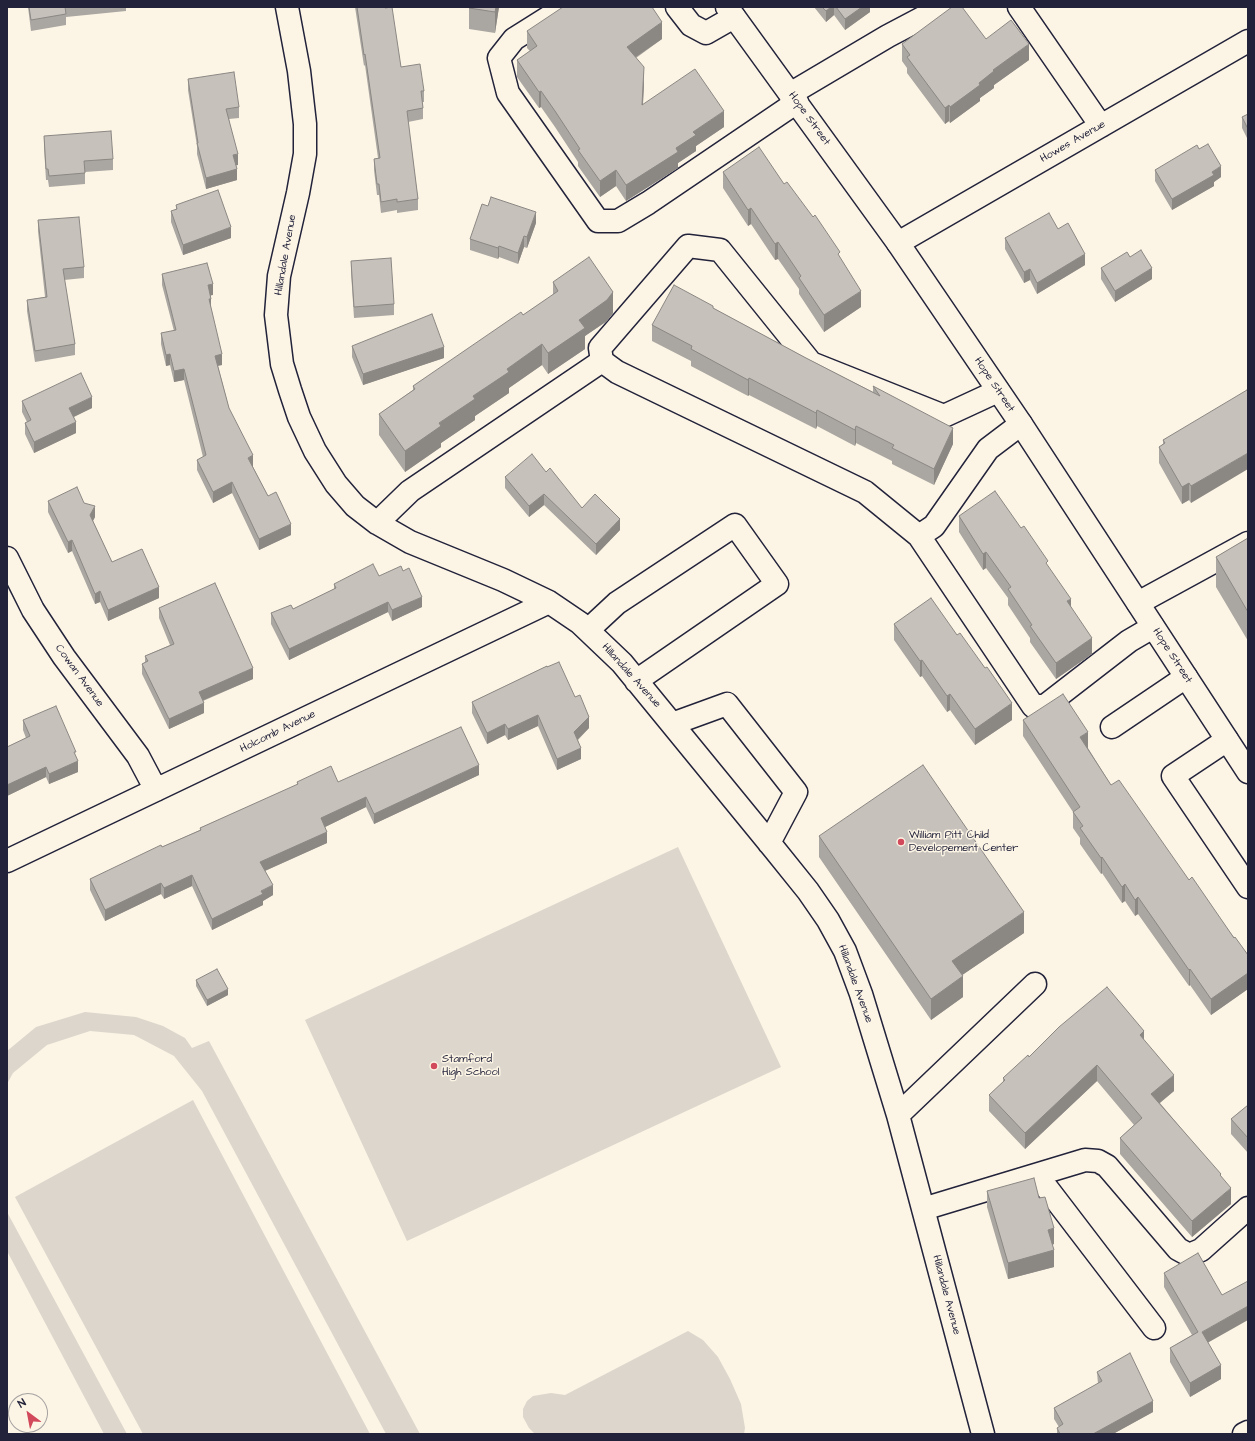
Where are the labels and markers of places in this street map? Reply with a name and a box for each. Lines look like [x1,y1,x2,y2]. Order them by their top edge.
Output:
place label: William Pitt Child Developement Center [909,829,1018,855]
marker: William Pitt Child Developement Center [896,837,906,847]
place label: Stamford High School [442,1053,499,1079]
marker: Stamford High School [429,1061,439,1071]

